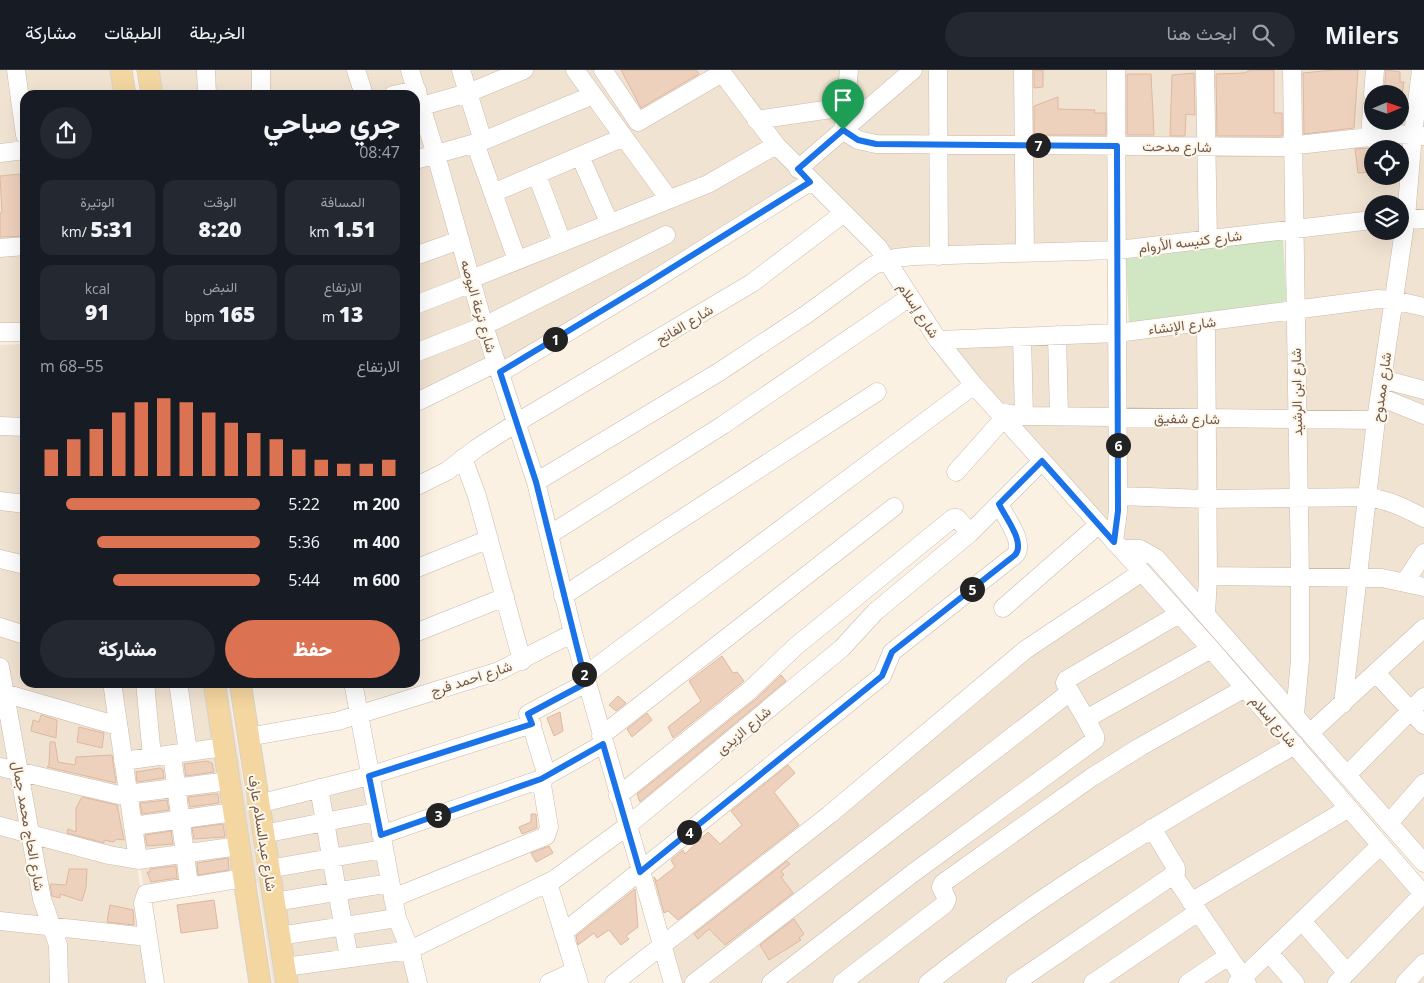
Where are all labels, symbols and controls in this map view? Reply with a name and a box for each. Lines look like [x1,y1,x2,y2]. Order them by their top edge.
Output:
search box [945,12,1295,57]
text: Milers [1325,18,1399,51]
text: مشاركة [25,20,76,44]
text: الطبقات [104,20,161,44]
text: الخريطة [189,20,245,44]
text: ابحث هنا [1167,20,1237,46]
icon: search [1249,21,1277,49]
pin [822,79,864,130]
north arrow [1364,85,1409,130]
map controls [1364,85,1409,240]
icon: arrive [829,86,857,114]
text: جري صباحي [263,103,400,141]
button: share [40,107,92,159]
pin: 7 [1026,132,1050,158]
text: 7 [1034,136,1043,155]
street label: شارع مدحت [1142,136,1212,158]
button: locate [1364,140,1409,185]
text: 08:47 [359,141,400,163]
text: الوتيرة [80,192,114,211]
text: الوقت [204,192,236,211]
text: المسافة [320,192,365,211]
button: layers [1364,195,1409,240]
text: 5:31 [90,215,133,243]
text: 8:20 [199,215,242,243]
text: 1.51 [333,215,376,243]
text: /km [61,222,90,241]
text: km [309,222,333,241]
street label: شارع كنيسه الأروام [1137,225,1243,259]
street label: شارع ترعة البوصه [455,257,501,355]
text: النبض [203,277,237,296]
text: الارتفاع [324,277,362,296]
street label: شارع إسلام [892,278,944,343]
text: kcal [85,279,110,298]
text: 91 [85,298,110,326]
street label: شارع الفاتح [652,299,717,350]
text: 165 [218,300,255,328]
text: 13 [339,300,363,328]
text: bpm [185,307,218,326]
text: m [322,307,339,326]
street label: شارع الإنشاء [1147,311,1217,341]
pin: 1 [542,326,568,352]
text: 1 [551,330,560,349]
street label: شارع ابن الرشيد [1286,348,1308,436]
street label: شارع ممدوح [1367,351,1397,423]
text: 55–68 m [40,355,104,377]
text: الارتفاع [357,355,400,377]
street label: شارع شفيق [1154,408,1220,430]
pin: 6 [1106,432,1130,458]
text: 6 [1114,436,1123,455]
text: 5:22 [288,493,320,515]
text: 200 m [353,493,400,515]
text: 5:36 [288,531,320,553]
text: 400 m [353,531,400,553]
text: 5:44 [288,569,320,591]
text: 600 m [353,569,400,591]
pin: 5 [960,576,984,602]
text: 5 [968,580,977,599]
button: مشاركة [40,620,215,678]
button: حفظ [225,620,400,678]
street label: شارع احمد فرج [428,656,515,702]
pin: 2 [572,662,596,686]
text: 2 [580,665,589,684]
street label: شارع إسلام [1245,691,1302,752]
street label: شارع الزيدى [712,701,776,760]
street label: شارع الحاج محمد جمال [6,760,50,893]
street label: شارع عبدالسلام عارف [242,773,282,893]
pin: 3 [426,802,450,828]
text: 3 [434,806,443,825]
pin: 4 [676,820,702,844]
text: 4 [685,823,694,842]

